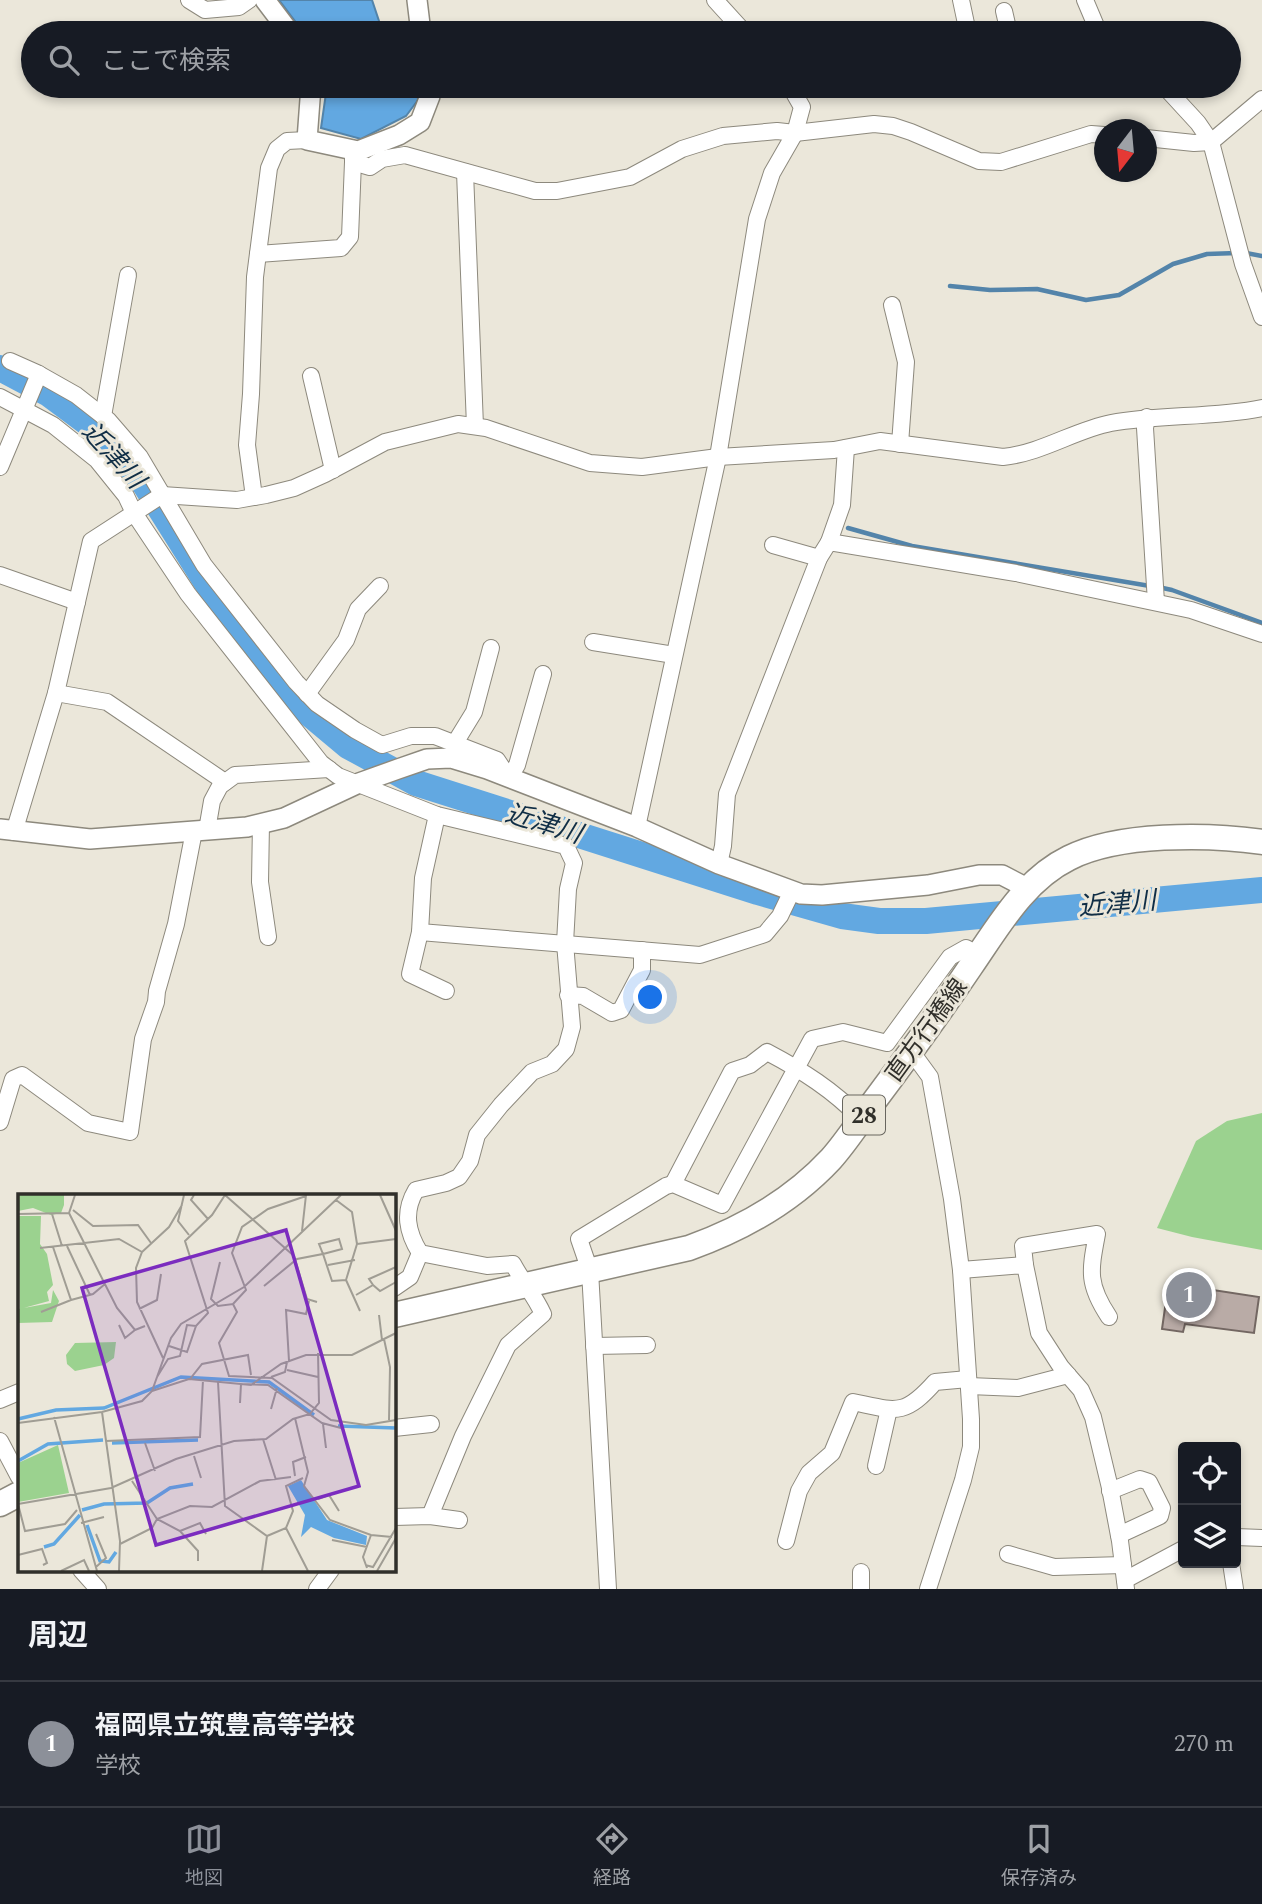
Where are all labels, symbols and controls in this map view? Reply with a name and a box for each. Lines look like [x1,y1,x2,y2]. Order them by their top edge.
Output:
search box [21,21,1241,98]
icon: search [45,41,83,79]
text: ここで検索 [101,41,231,81]
north arrow [1094,119,1157,182]
water label: 近津川 [72,413,156,500]
water label: 近津川 [501,793,590,855]
water label: 近津川 [1076,880,1161,927]
street label: 直方行橋線 [877,971,977,1090]
your location [633,980,667,1014]
road number: 28 [843,1096,885,1134]
inset map [18,1194,396,1572]
pin: 1 [1166,1269,1212,1321]
map controls [1178,1442,1241,1568]
button: locate [1178,1442,1241,1505]
button: layers [1178,1505,1241,1568]
text: 周辺 [28,1613,88,1659]
text: 福岡県立筑豊高等学校 [95,1706,355,1746]
text: 1 [45,1727,57,1762]
text: 270 m [1174,1727,1234,1762]
text: 学校 [95,1749,141,1784]
tab: 地図 [185,1820,223,1893]
tab: 経路 [593,1820,631,1893]
tab: 保存済み [1001,1820,1077,1893]

